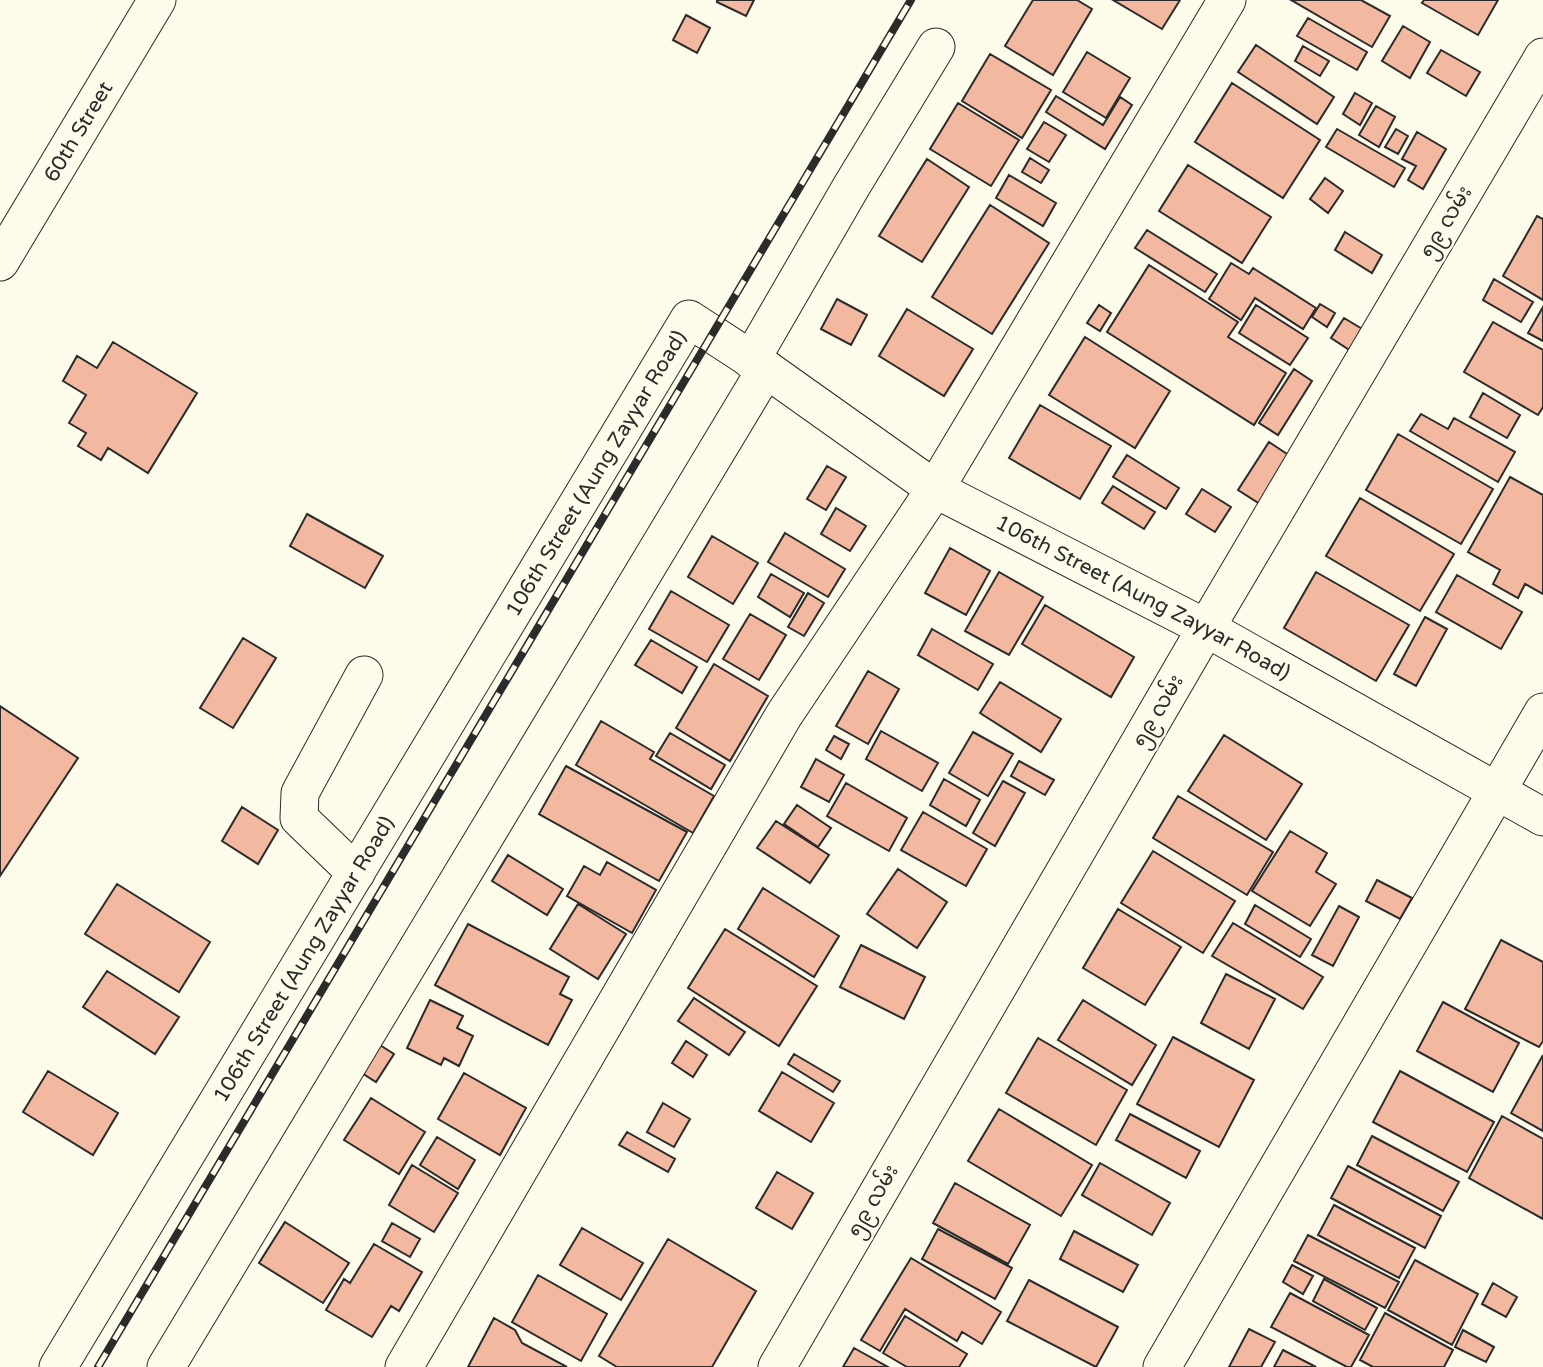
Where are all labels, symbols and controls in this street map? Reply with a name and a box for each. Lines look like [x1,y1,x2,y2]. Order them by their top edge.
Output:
street label: 60th Street [38,77,118,186]
street label: ၅၉ လမ်း [1411,179,1481,265]
street label: 106th Street (Aung Zayyar Road) [500,326,692,621]
street label: 106th Street (Aung Zayyar Road) [991,510,1295,685]
street label: ၅၉ လမ်း [1124,668,1192,754]
street label: 106th Street (Aung Zayyar Road) [208,812,399,1107]
street label: ၅၉ လမ်း [839,1158,907,1244]

